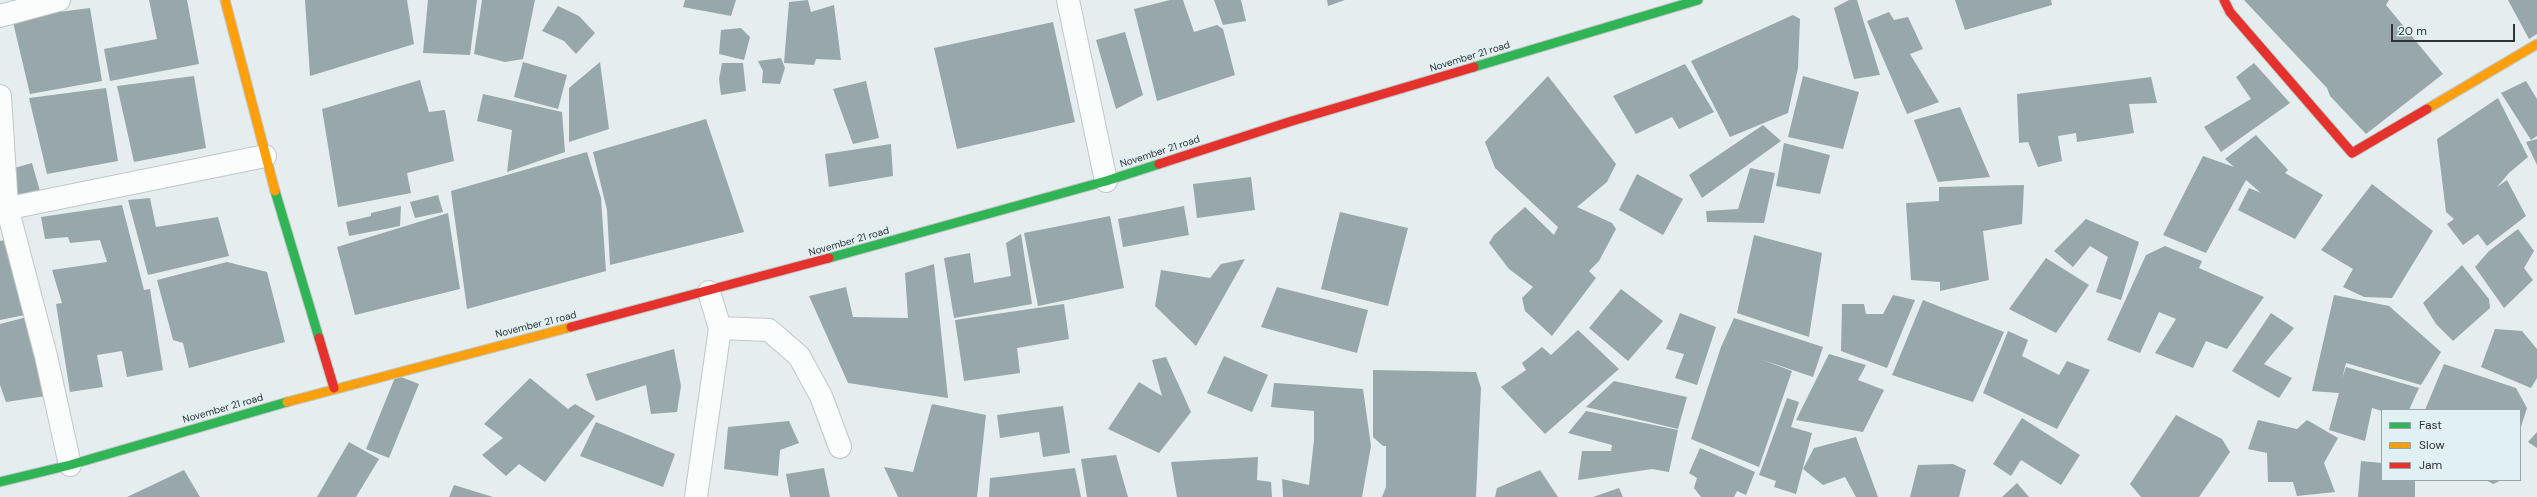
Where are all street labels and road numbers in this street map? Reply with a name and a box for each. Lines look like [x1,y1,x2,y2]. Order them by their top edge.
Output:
street label: November 21 road [1428,39,1512,75]
street label: November 21 road [1119,133,1201,171]
street label: November 21 road [807,225,891,259]
street label: November 21 road [494,309,578,341]
street label: November 21 road [181,392,265,426]

